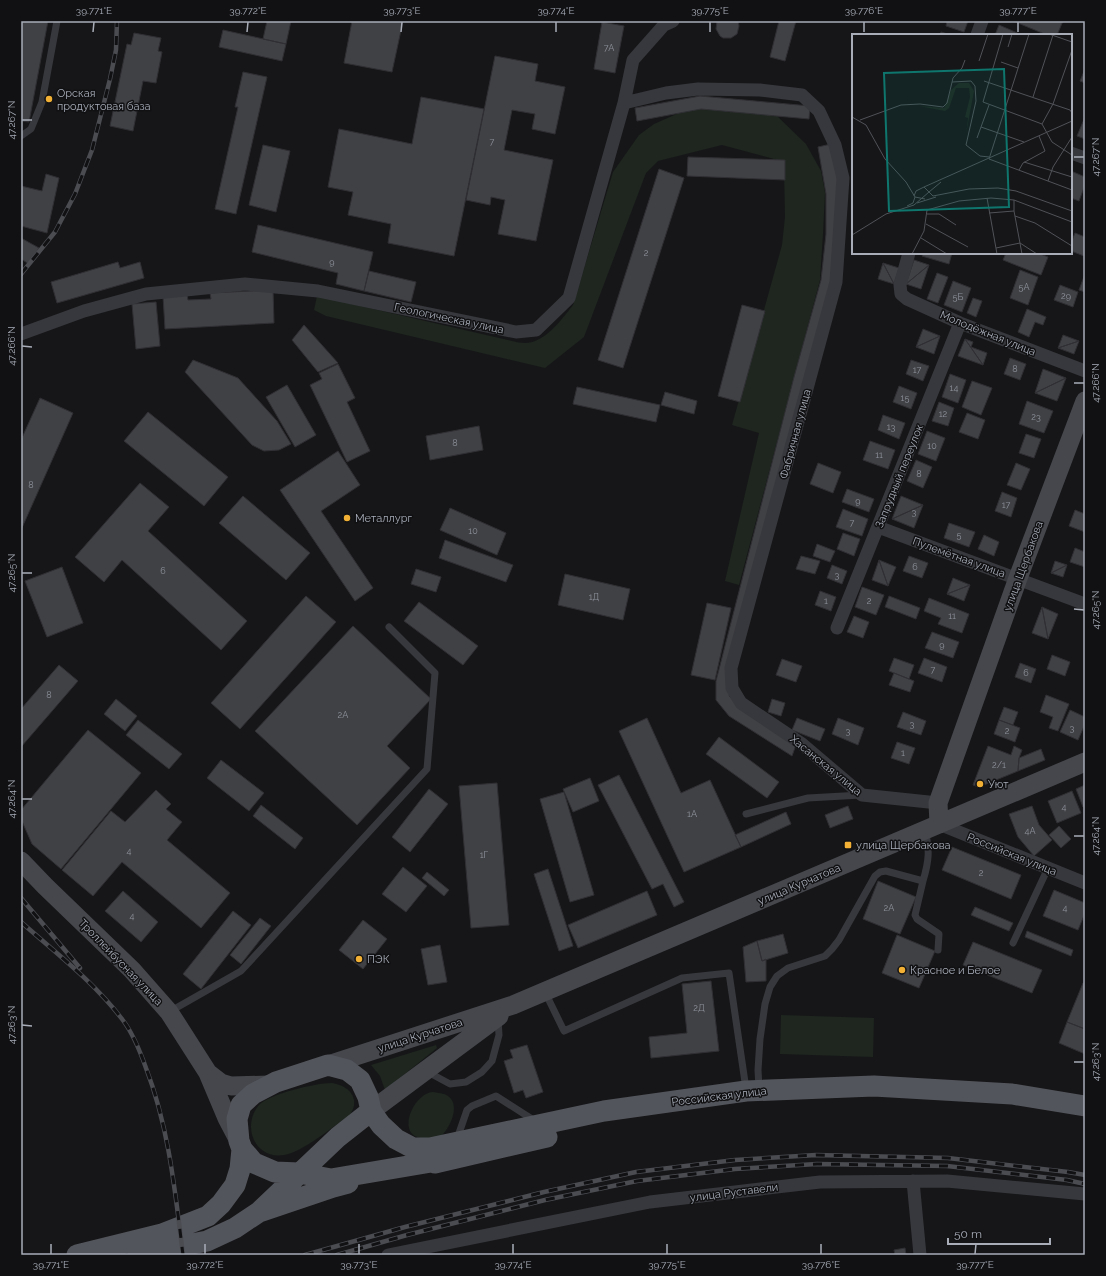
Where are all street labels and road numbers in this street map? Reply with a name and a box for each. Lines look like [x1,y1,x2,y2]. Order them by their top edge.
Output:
street label: Геологическая улица [393,301,505,336]
street label: Молодёжная улица [938,308,1038,359]
street label: Фабричная улица [777,388,814,480]
street label: Запрудный переулок [873,422,926,530]
street label: улица Щербакова [1001,520,1046,613]
street label: Пулемётная улица [911,535,1007,580]
street label: Хасанская улица [787,733,864,798]
street label: Российская улица [965,831,1059,878]
street label: улица Курчатова [756,861,842,908]
street label: Троллейбусная улица [76,917,165,1008]
street label: улица Курчатова [376,1016,464,1055]
street label: Российская улица [671,1084,767,1109]
street label: улица Руставели [689,1181,779,1204]

